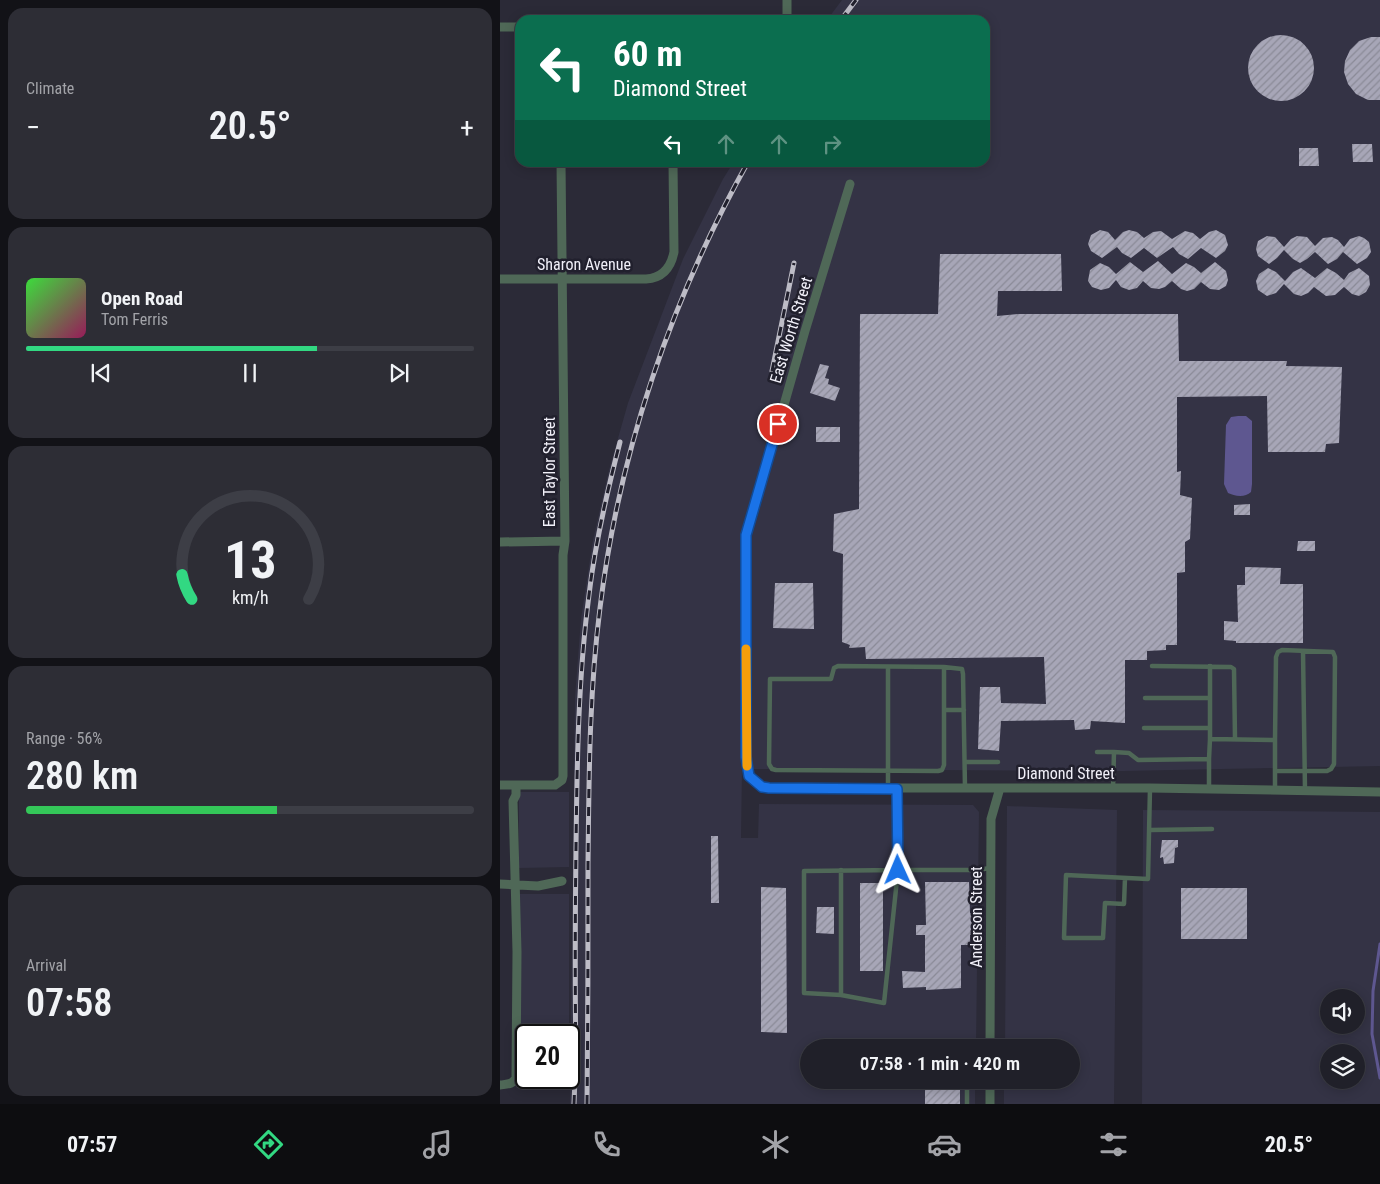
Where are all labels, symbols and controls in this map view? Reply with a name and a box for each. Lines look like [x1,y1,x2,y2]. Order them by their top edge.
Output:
text: 60 m [613,34,682,75]
icon: left [530,35,595,100]
text: Diamond Street [613,76,747,101]
text: Climate [26,79,74,98]
text: 20.5° [209,104,291,148]
text: − [26,111,40,144]
text: + [460,111,474,144]
icon: left [659,130,687,158]
icon: ahead [712,130,740,158]
icon: ahead [765,130,793,158]
icon: right [818,130,846,158]
street label: Sharon Avenue [537,255,631,274]
street label: East Worth Street [766,274,816,385]
text: Open Road [101,287,183,310]
text: Tom Ferris [101,310,168,329]
icon: previous [87,359,115,387]
icon: pause [236,359,264,387]
icon: next [385,359,413,387]
pin [757,403,799,445]
icon: arrive [764,410,792,438]
street label: East Taylor Street [540,417,559,527]
text: 13 [224,530,276,591]
text: km/h [232,587,268,608]
text: Range · 56% [26,729,102,748]
text: 280 km [26,754,138,798]
street label: Diamond Street [1017,764,1115,783]
position arrow [871,843,923,895]
street label: Anderson Street [967,866,986,968]
text: Arrival [26,956,67,975]
text: 07:58 [26,981,112,1025]
map controls [1320,989,1365,1089]
button: sound [1320,989,1365,1034]
speed limit sign: 20 [515,1024,580,1089]
button: layers [1320,1044,1365,1089]
text: 07:58 · 1 min · 420 m [860,1052,1020,1075]
icon: directions [251,1127,286,1162]
icon: music [420,1127,455,1162]
icon: phone [589,1127,624,1162]
icon: climate [758,1127,793,1162]
icon: car [927,1127,962,1162]
icon: filters [1096,1127,1131,1162]
text: 07:57 [67,1132,117,1157]
text: 20.5° [1265,1132,1313,1157]

